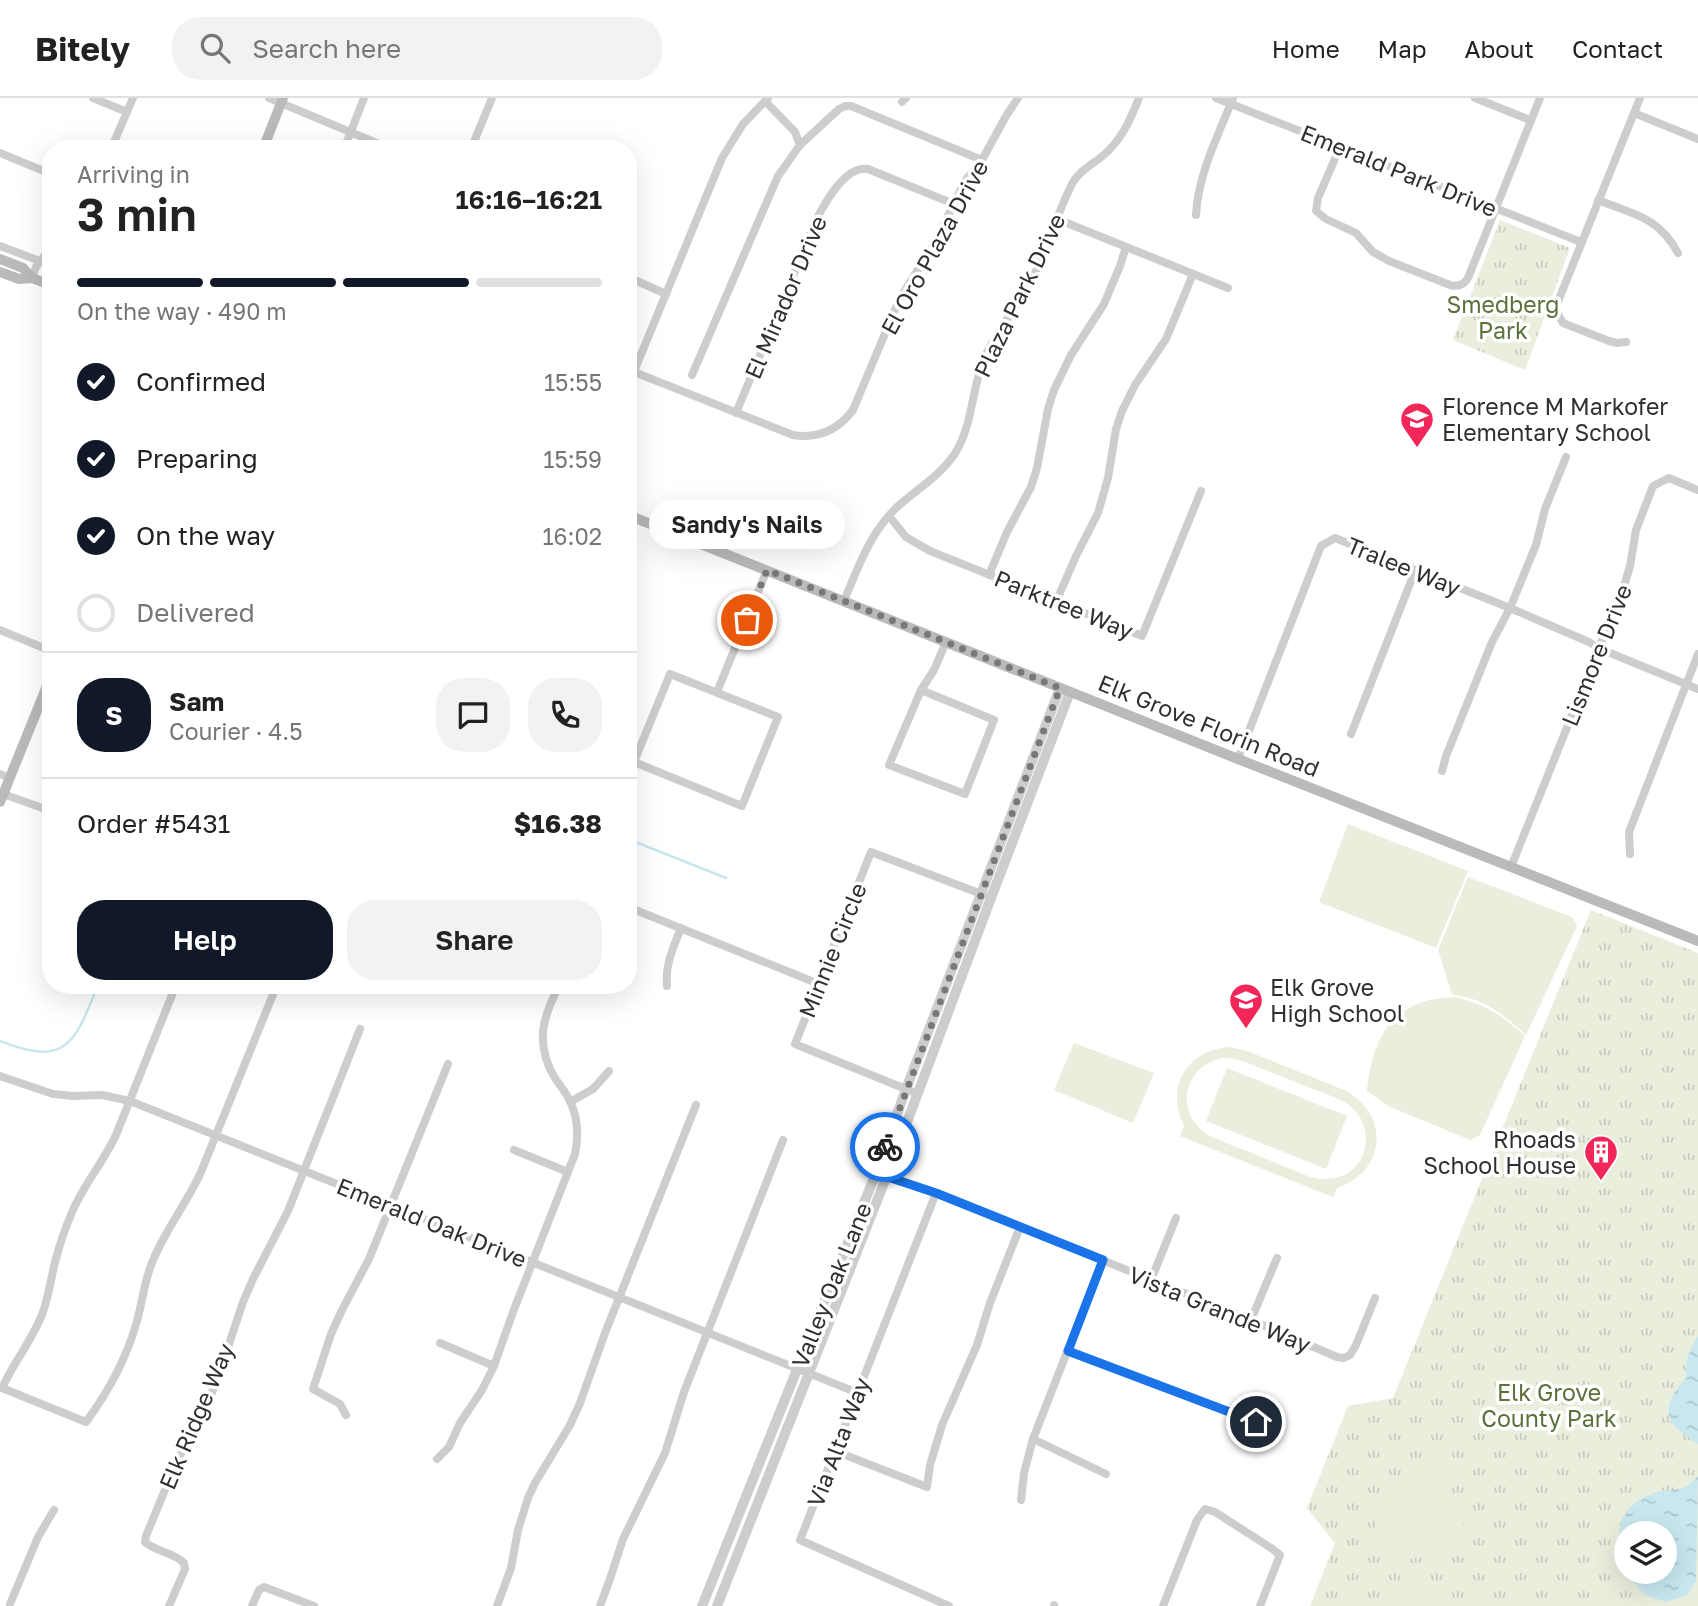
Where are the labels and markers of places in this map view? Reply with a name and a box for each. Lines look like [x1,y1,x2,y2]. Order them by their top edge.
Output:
place label: Florence M Markofer Elementary School [1442,392,1668,446]
school or university icon: Florence M Markofer Elementary School [1398,400,1436,449]
callout: Sandy's Nails [649,501,845,550]
pin [717,590,777,650]
place label: Elk Grove High School [1270,973,1404,1027]
school or university icon: Elk Grove High School [1227,981,1265,1030]
place label: Rhoads School House [1423,1125,1576,1179]
building icon: Rhoads School House [1582,1133,1620,1182]
pin [1226,1392,1286,1452]

